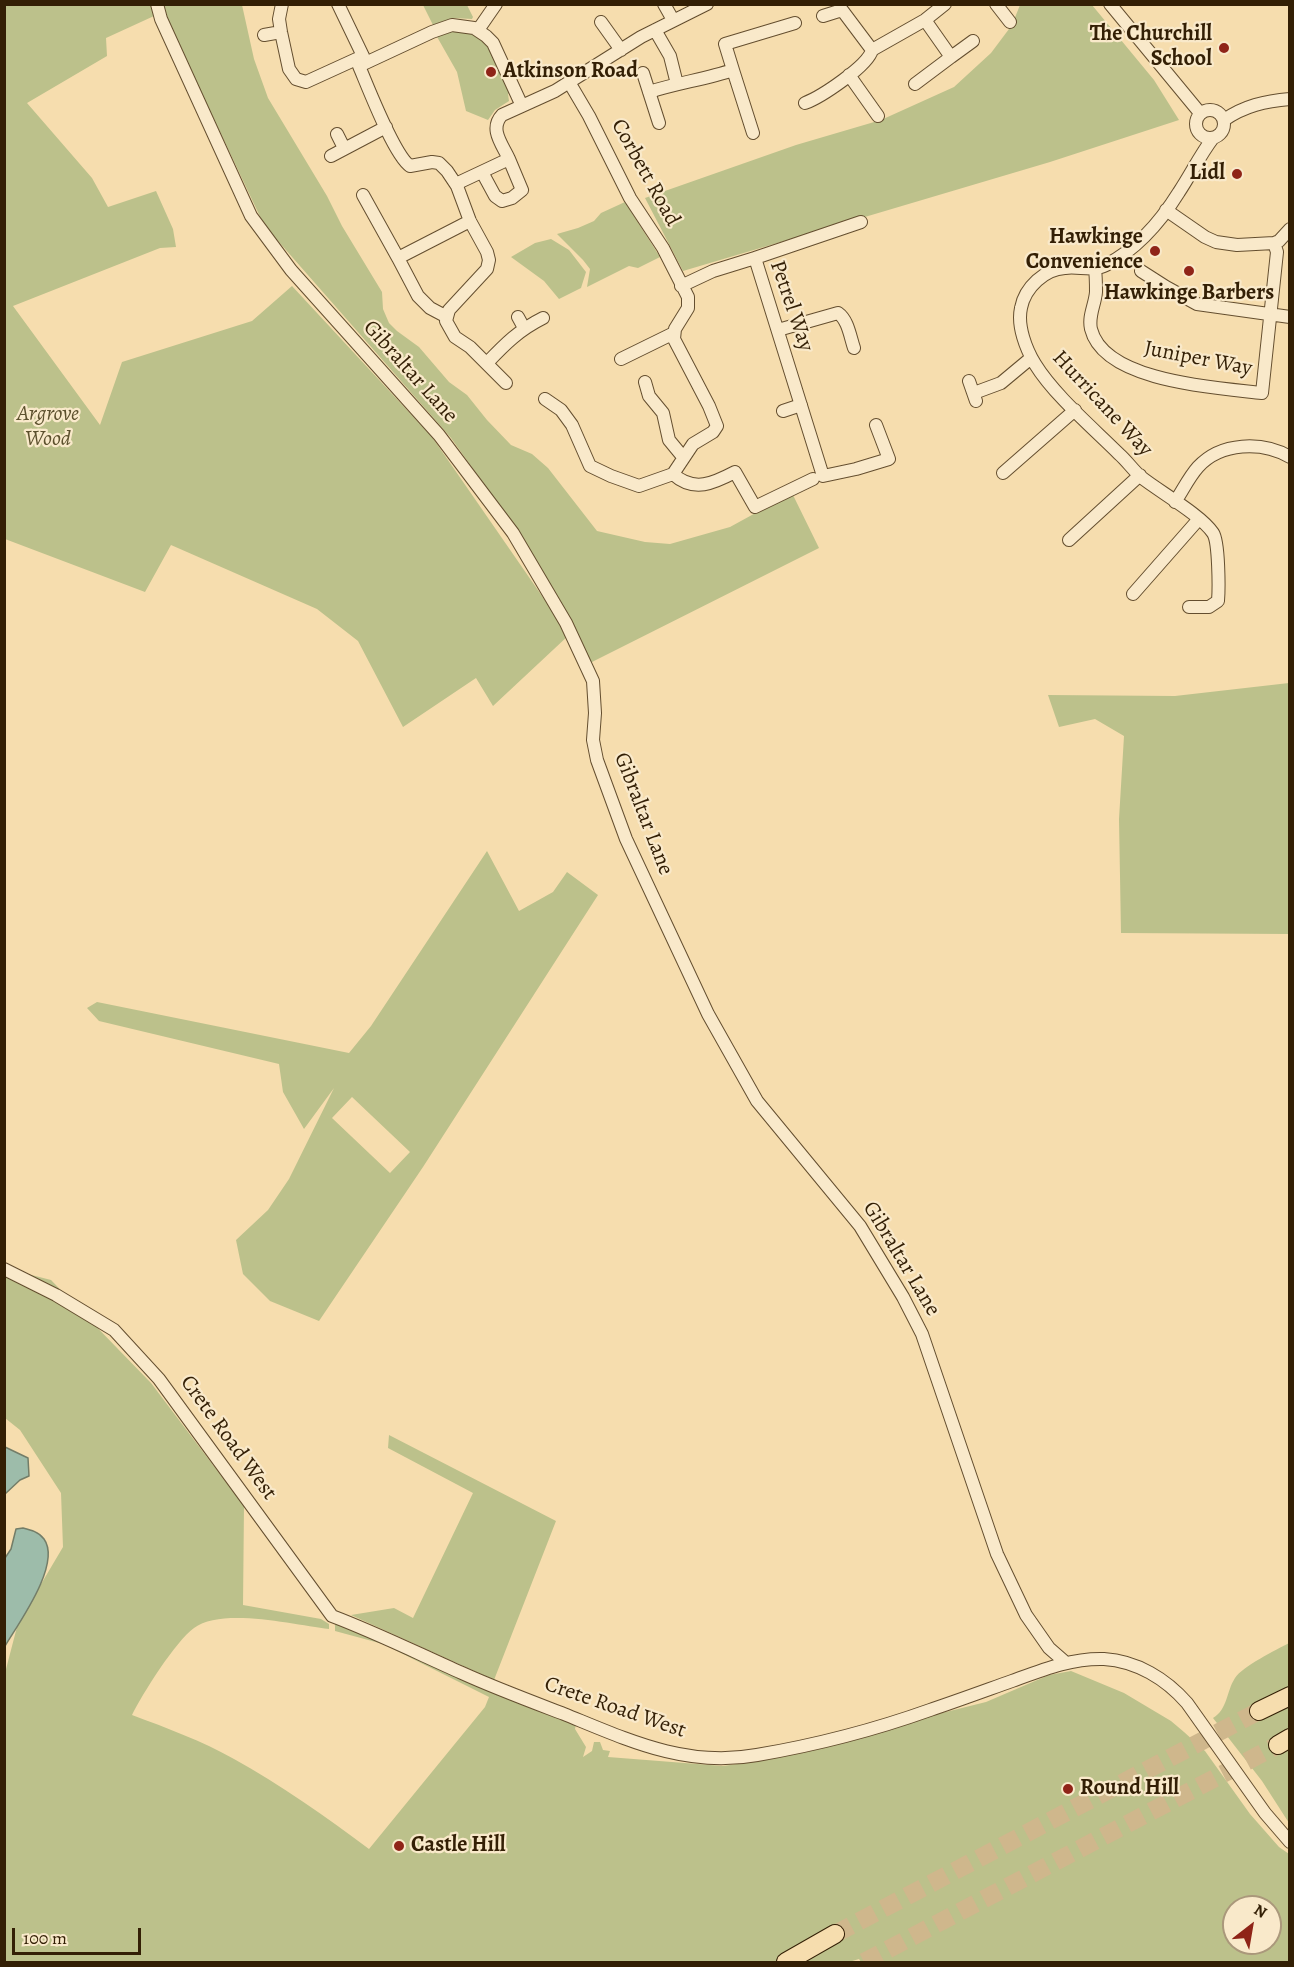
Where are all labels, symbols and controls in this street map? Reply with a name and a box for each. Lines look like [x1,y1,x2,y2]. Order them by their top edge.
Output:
place label: The Churchill School [1090,22,1212,74]
marker: The Churchill School [1217,41,1231,55]
place label: Atkinson Road [503,59,638,85]
marker: Atkinson Road [484,65,498,79]
street label: Corbett Road [605,115,685,231]
place label: Lidl [1189,161,1225,187]
marker: Lidl [1230,167,1244,181]
place label: Hawkinge Convenience [1026,225,1143,276]
marker: Hawkinge Convenience [1148,244,1162,258]
street label: Petrel Way [763,257,819,355]
marker: Hawkinge Barbers [1182,264,1196,278]
place label: Hawkinge Barbers [1104,281,1274,307]
street label: Gibraltar Lane [357,315,463,429]
street label: Juniper Way [1142,336,1254,382]
street label: Hurricane Way [1046,345,1158,463]
park label: Argrove Wood [17,402,79,454]
street label: Gibraltar Lane [608,749,678,879]
street label: Gibraltar Lane [856,1197,946,1321]
street label: Crete Road West [174,1370,282,1506]
street label: Crete Road West [541,1671,689,1745]
place label: Round Hill [1080,1776,1179,1802]
marker: Round Hill [1061,1782,1075,1796]
place label: Castle Hill [411,1833,506,1859]
marker: Castle Hill [392,1839,406,1853]
north arrow [1222,1895,1282,1955]
text: N [1250,1899,1271,1924]
scale bar [15,1916,144,1954]
text: 100 m [23,1926,67,1950]

